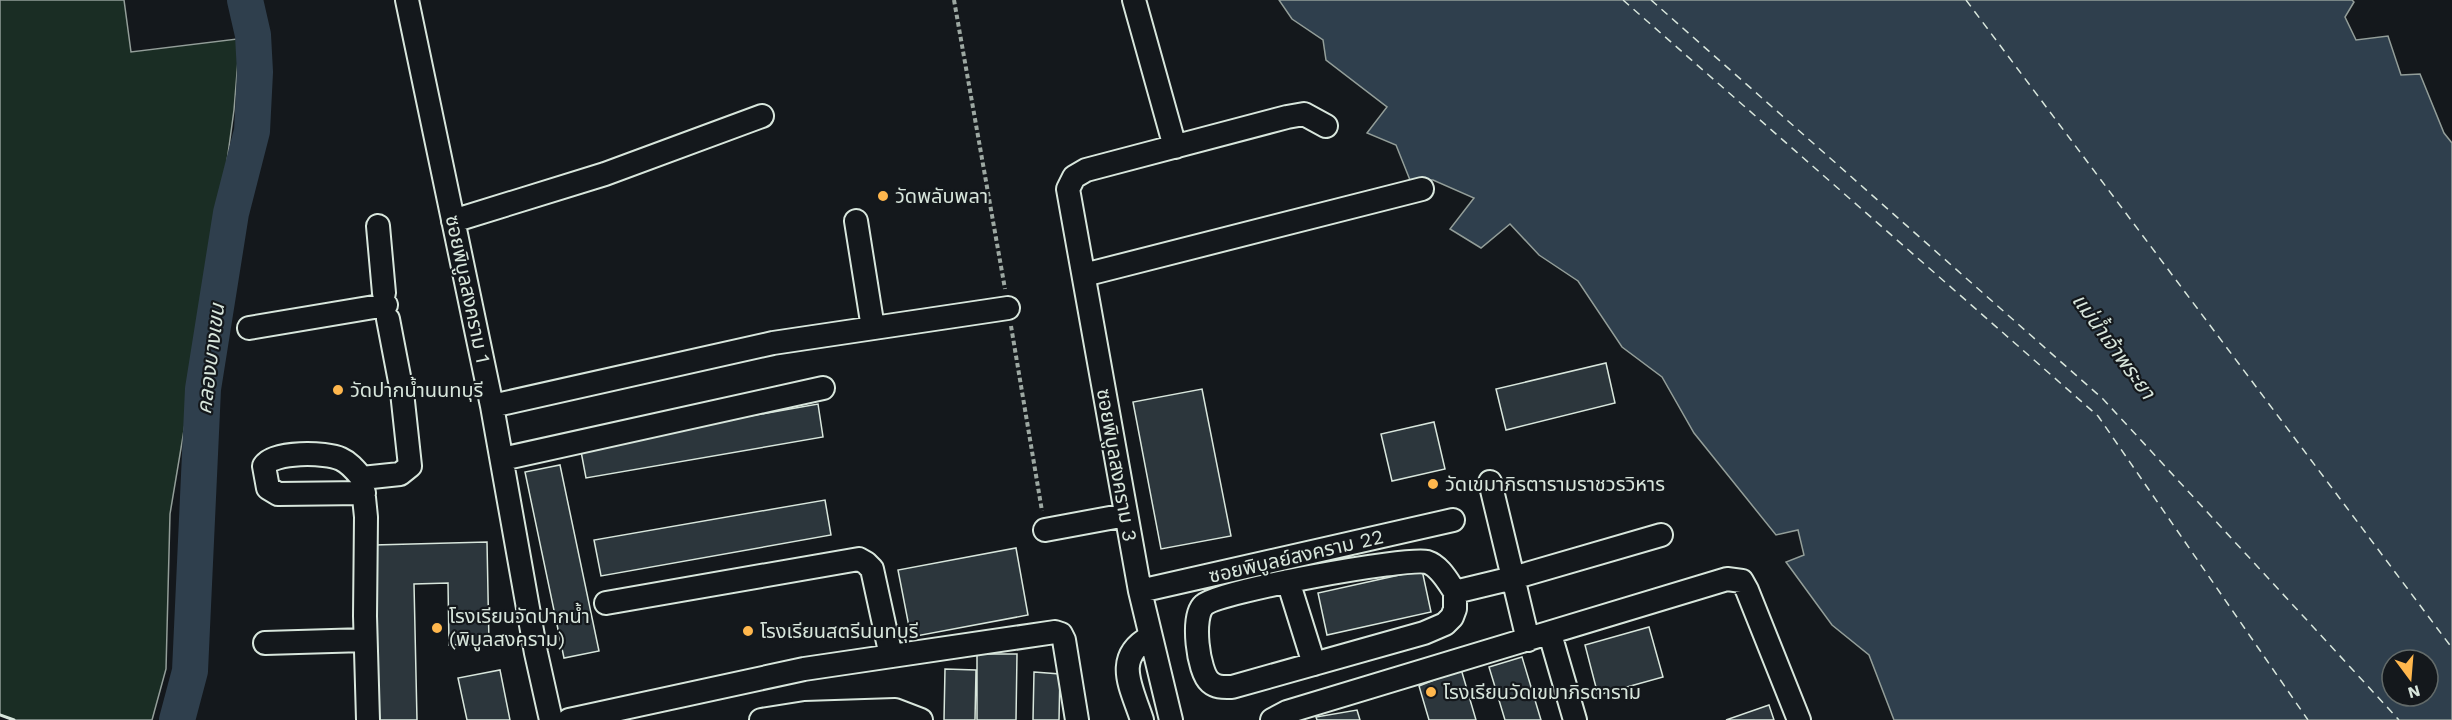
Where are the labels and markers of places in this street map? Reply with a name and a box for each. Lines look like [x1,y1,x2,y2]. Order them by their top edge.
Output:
place label: วัดพลับพลา [895,184,988,208]
marker: วัดพลับพลา [876,189,890,203]
place label: วัดปากน้ำนนทบุรี [350,376,483,402]
marker: วัดปากน้ำนนทบุรี [331,383,345,397]
place label: วัดเขมาภิรตารามราชวรวิหาร [1445,472,1665,496]
marker: วัดเขมาภิรตารามราชวรวิหาร [1426,477,1440,491]
place label: โรงเรียนวัดปากน้ำ (พิบูลสงคราม) [449,602,590,652]
place label: โรงเรียนสตรีนนทบุรี [760,619,919,643]
marker: โรงเรียนวัดปากน้ำ (พิบูลสงคราม) [430,621,444,635]
marker: โรงเรียนสตรีนนทบุรี [741,624,755,638]
place label: โรงเรียนวัดเขมาภิรตาราม [1443,680,1641,704]
marker: โรงเรียนวัดเขมาภิรตาราม [1424,685,1438,699]

